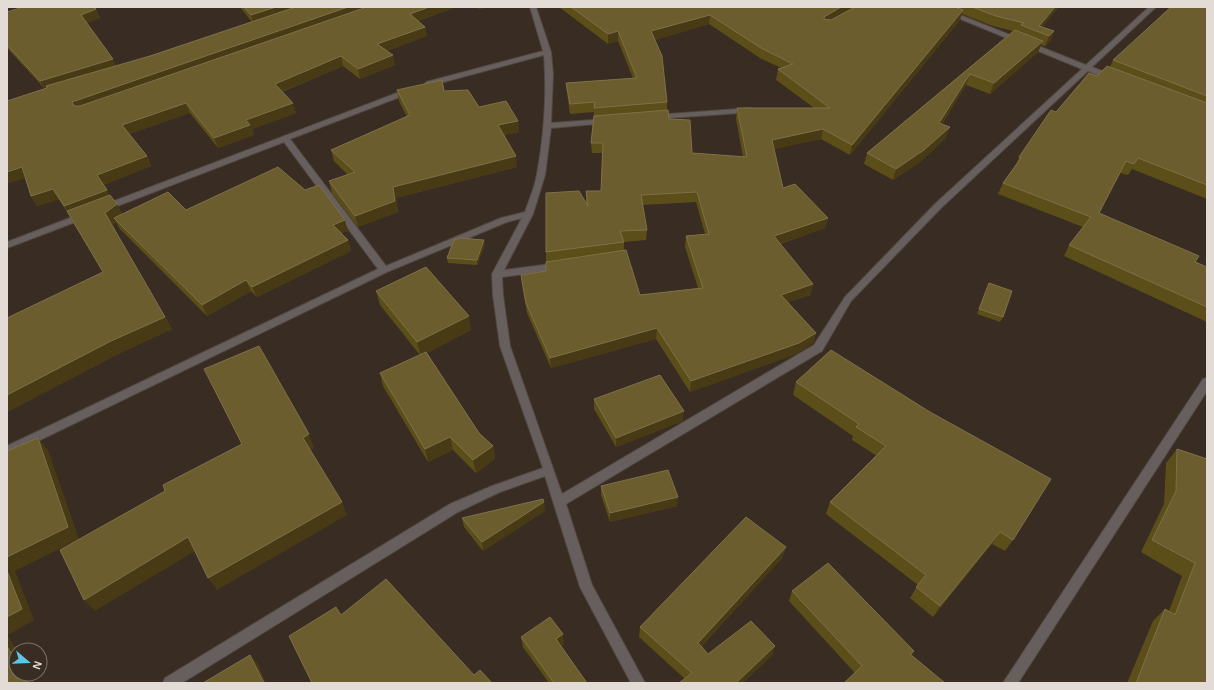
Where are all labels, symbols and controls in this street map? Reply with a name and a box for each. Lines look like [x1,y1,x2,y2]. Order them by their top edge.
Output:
north arrow [8,642,48,682]
text: N [30,660,44,671]

